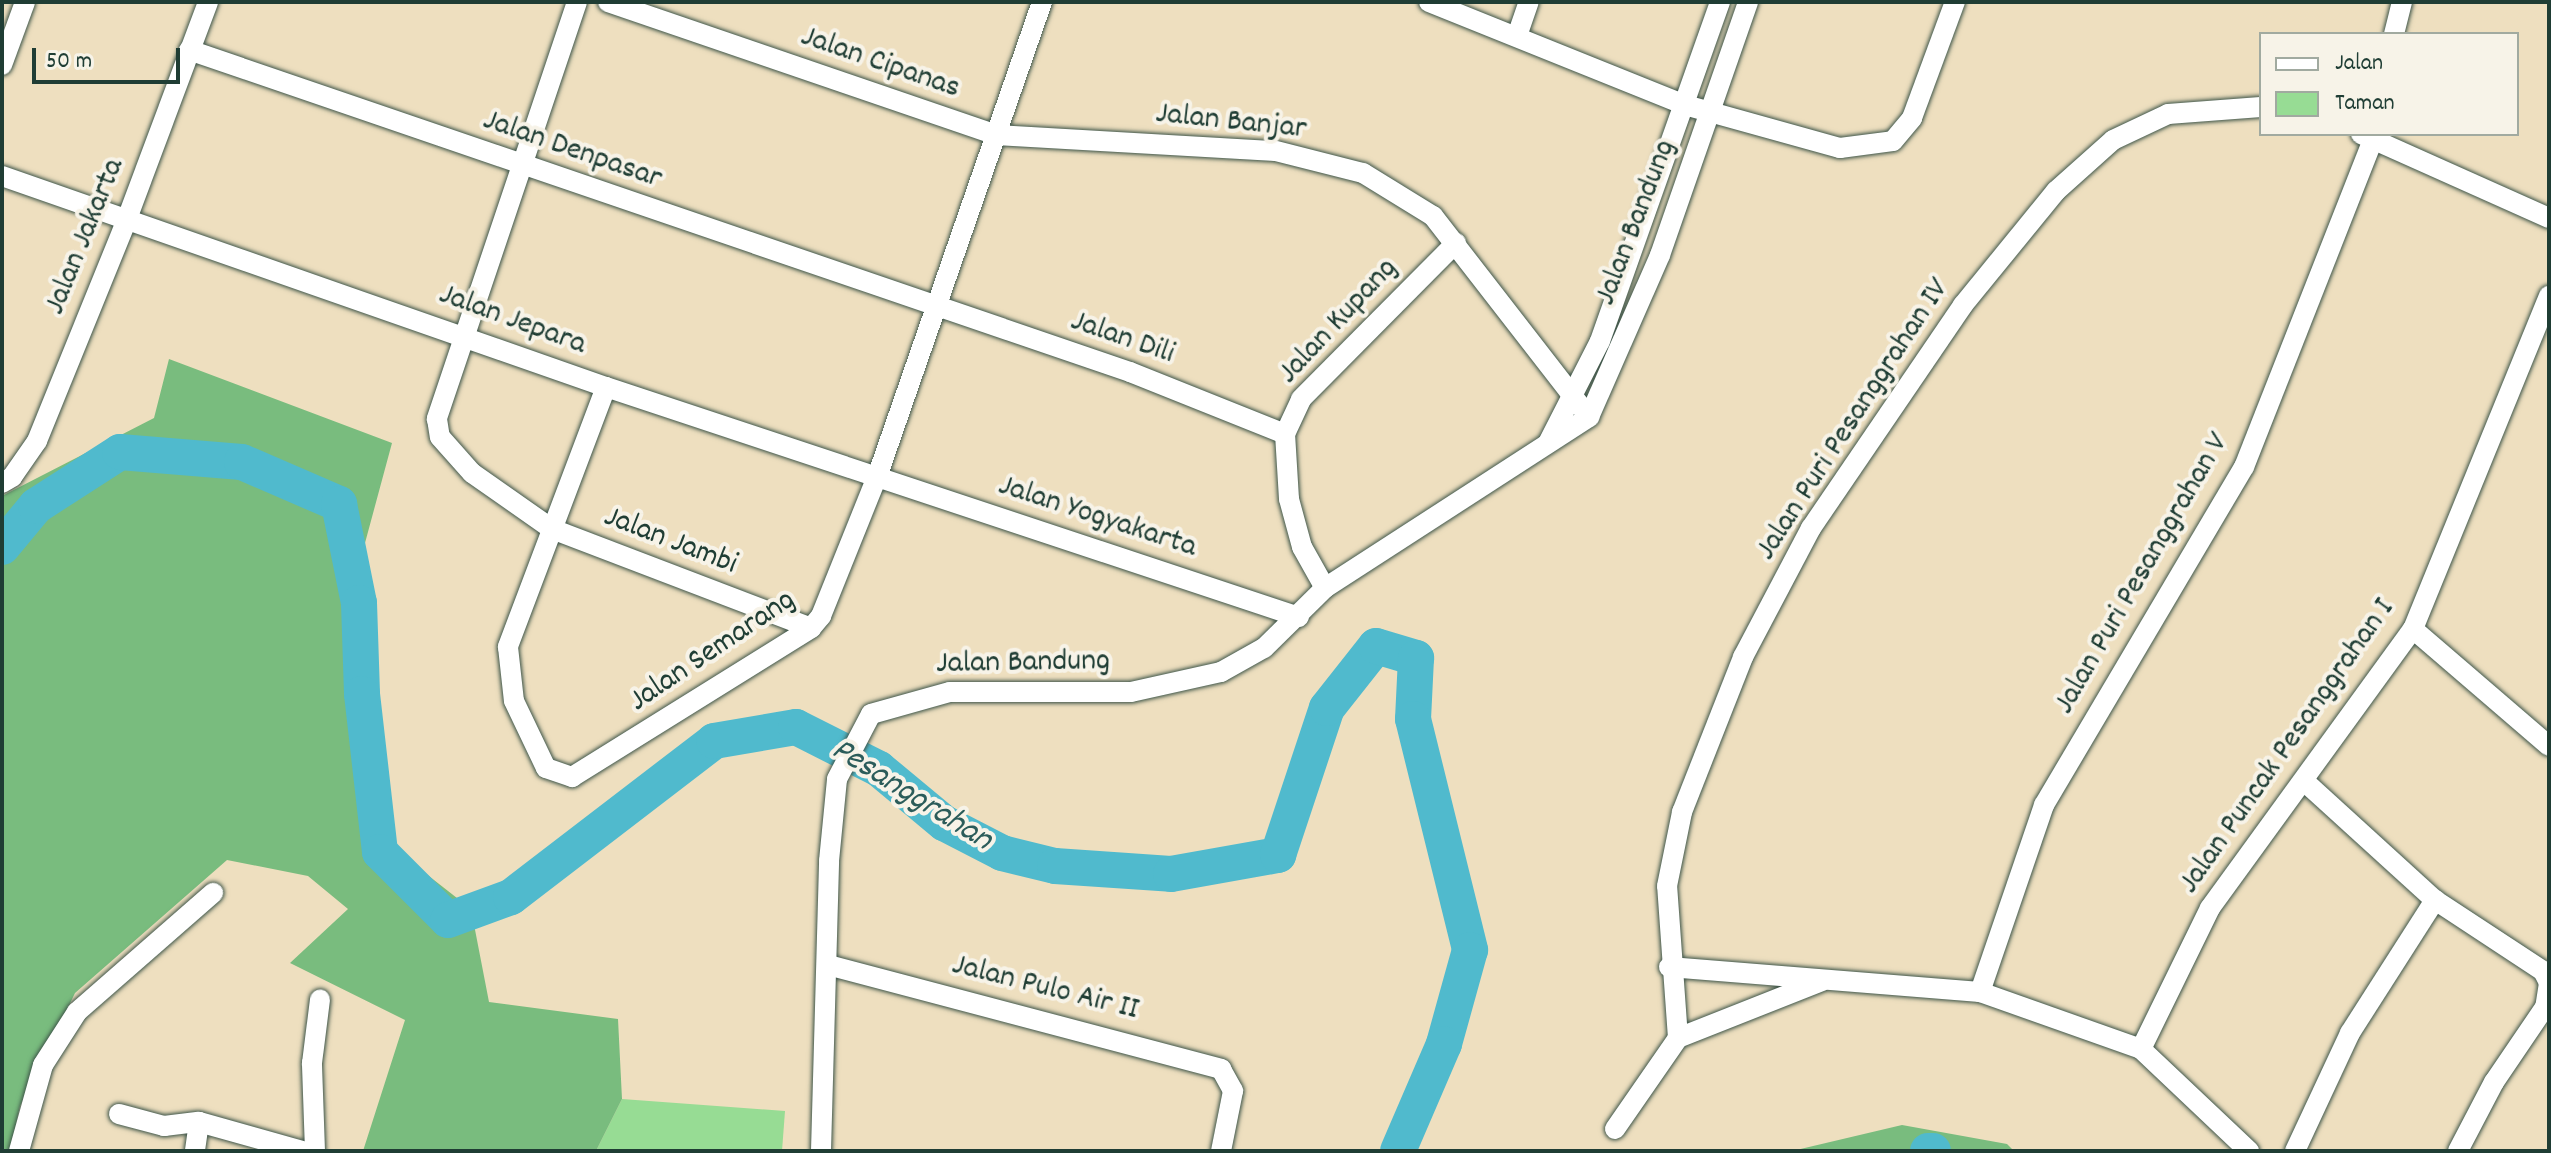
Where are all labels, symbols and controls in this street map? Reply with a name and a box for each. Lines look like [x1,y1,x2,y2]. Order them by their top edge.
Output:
street label: Jalan Cipanas [795,19,965,109]
scale bar [36,32,184,82]
legend [2259,32,2519,136]
text: 50 m [46,45,92,79]
text: Jalan [2335,47,2383,81]
text: Taman [2335,87,2395,121]
street label: Jalan Banjar [1154,96,1308,150]
street label: Jalan Denpasar [477,102,667,200]
street label: Jalan Bandung [1588,135,1686,311]
street label: Jalan Jakarta [37,153,135,321]
street label: Jalan Kupang [1271,251,1407,393]
street label: Jalan Puri Pesanggrahan IV [1748,272,1960,568]
street label: Jalan Jepara [433,277,591,365]
street label: Jalan Dili [1065,303,1179,375]
street label: Jalan Puri Pesanggrahan V [2047,426,2239,722]
street label: Jalan Yogyakarta [993,468,1201,568]
street label: Jalan Jambi [598,499,742,585]
street label: Jalan Semarang [623,582,803,722]
street label: Jalan Puncak Pesanggrahan I [2172,592,2404,902]
street label: Jalan Bandung [936,643,1110,685]
water label: Pesanggrahan [823,730,999,862]
street label: Jalan Pulo Air II [948,947,1142,1031]

